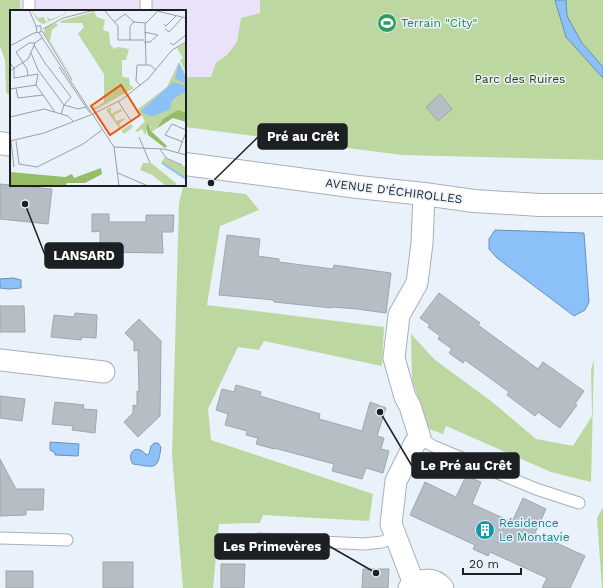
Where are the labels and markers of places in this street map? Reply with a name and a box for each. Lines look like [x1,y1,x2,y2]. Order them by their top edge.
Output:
sports icon: Terrain "City" [376,12,398,34]
place label: Terrain "City" [401,16,477,30]
callout: Pré au Crêt [258,124,347,149]
callout: LANSARD [45,243,123,268]
callout: Le Pré au Crêt [412,453,519,478]
place label: Résidence Le Montavie [499,516,570,544]
building icon: Résidence Le Montavie [474,519,496,541]
callout: Les Primevères [215,534,329,559]

